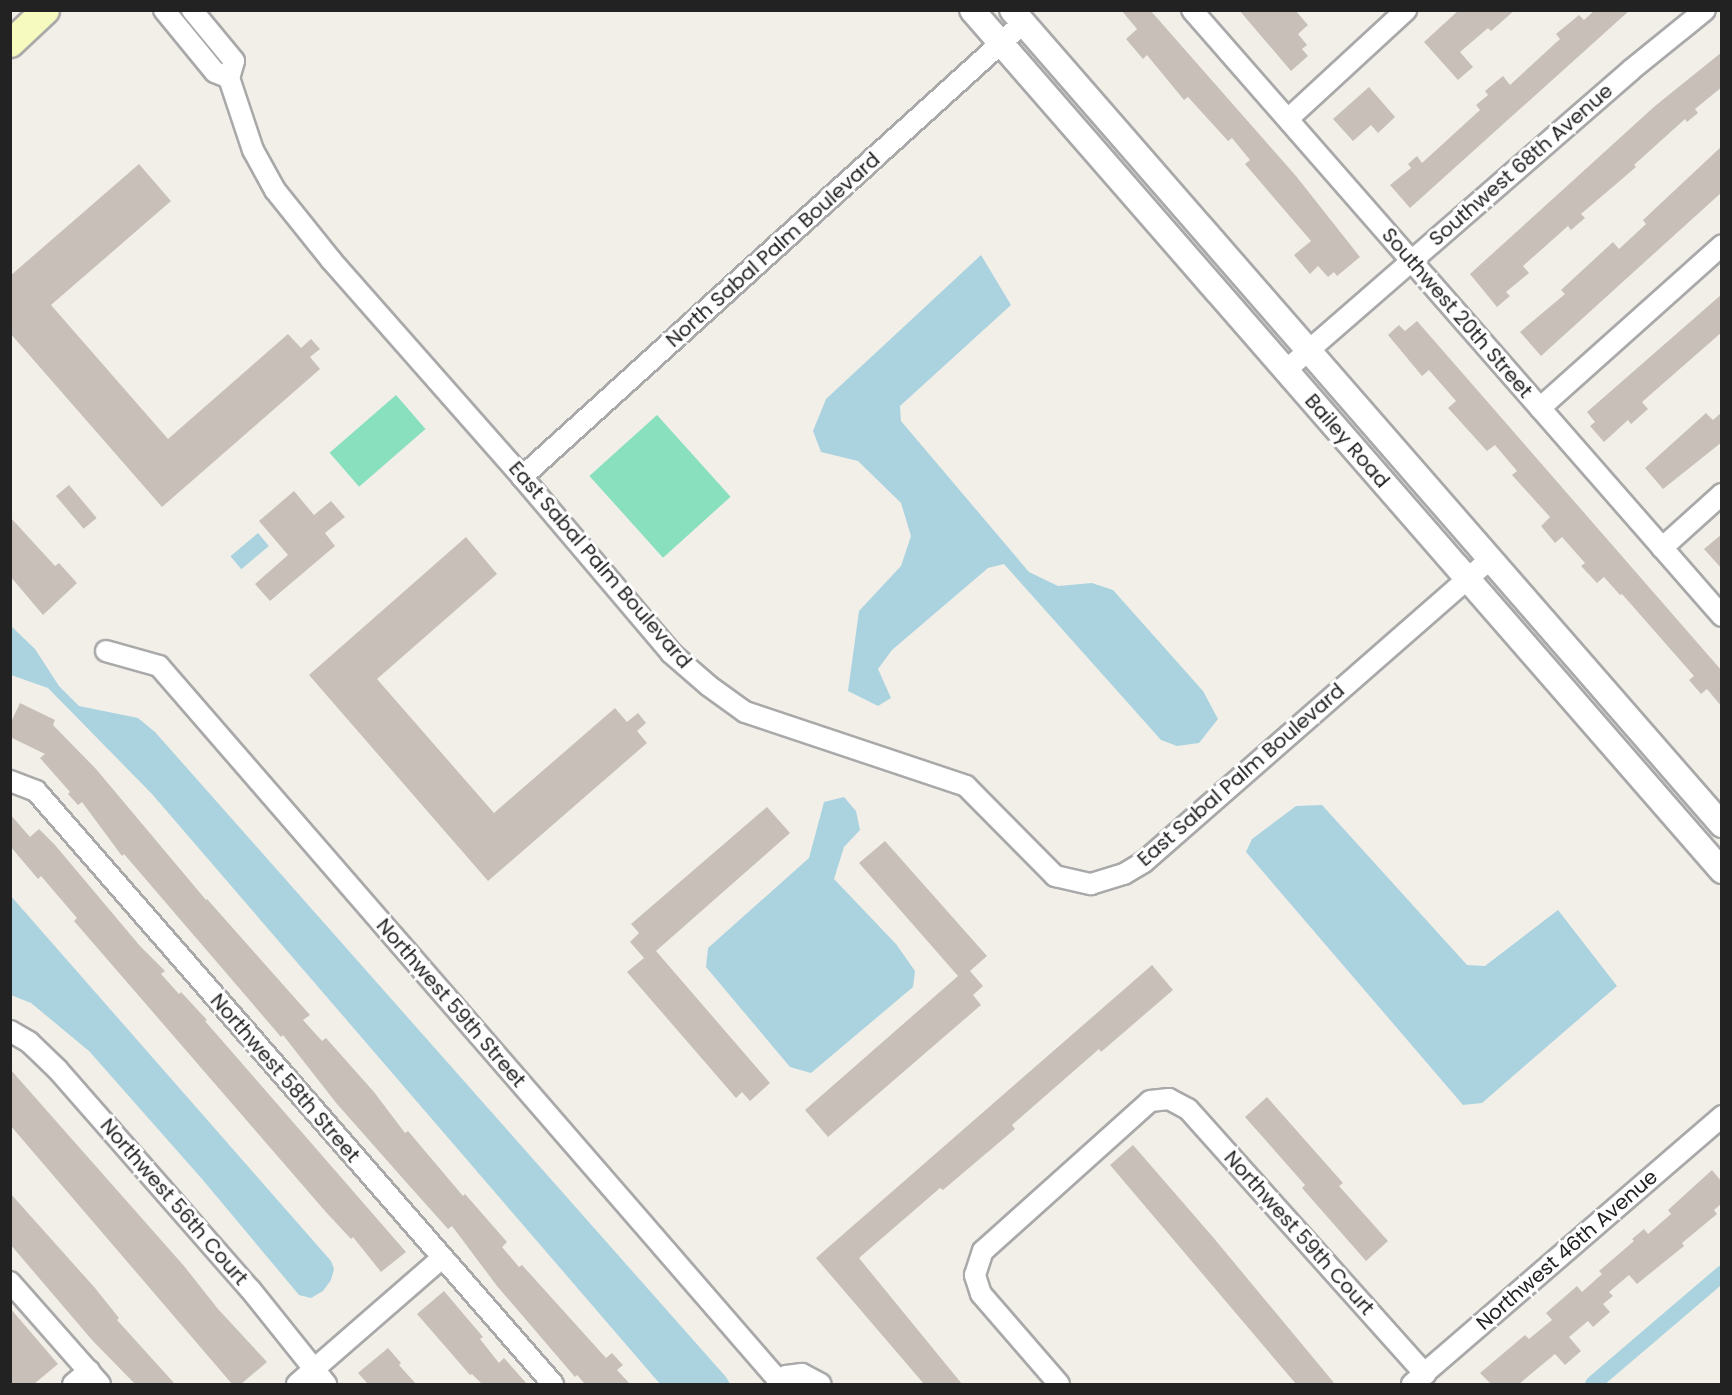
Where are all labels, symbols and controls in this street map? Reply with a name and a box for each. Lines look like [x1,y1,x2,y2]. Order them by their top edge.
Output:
street label: Southwest 68th Avenue [1424,79,1618,251]
street label: North Sabal Palm Boulevard [661,148,885,352]
street label: Southwest 20th Street [1377,223,1537,403]
street label: Bailey Road [1300,389,1394,493]
street label: East Sabal Palm Boulevard [504,457,696,673]
street label: East Sabal Palm Boulevard [1133,679,1349,871]
street label: Northwest 59th Street [371,914,531,1092]
street label: Northwest 58th Street [205,989,365,1167]
street label: Northwest 56th Court [95,1114,253,1290]
street label: Northwest 59th Court [1219,1146,1379,1320]
street label: Northwest 46th Avenue [1472,1165,1662,1335]

